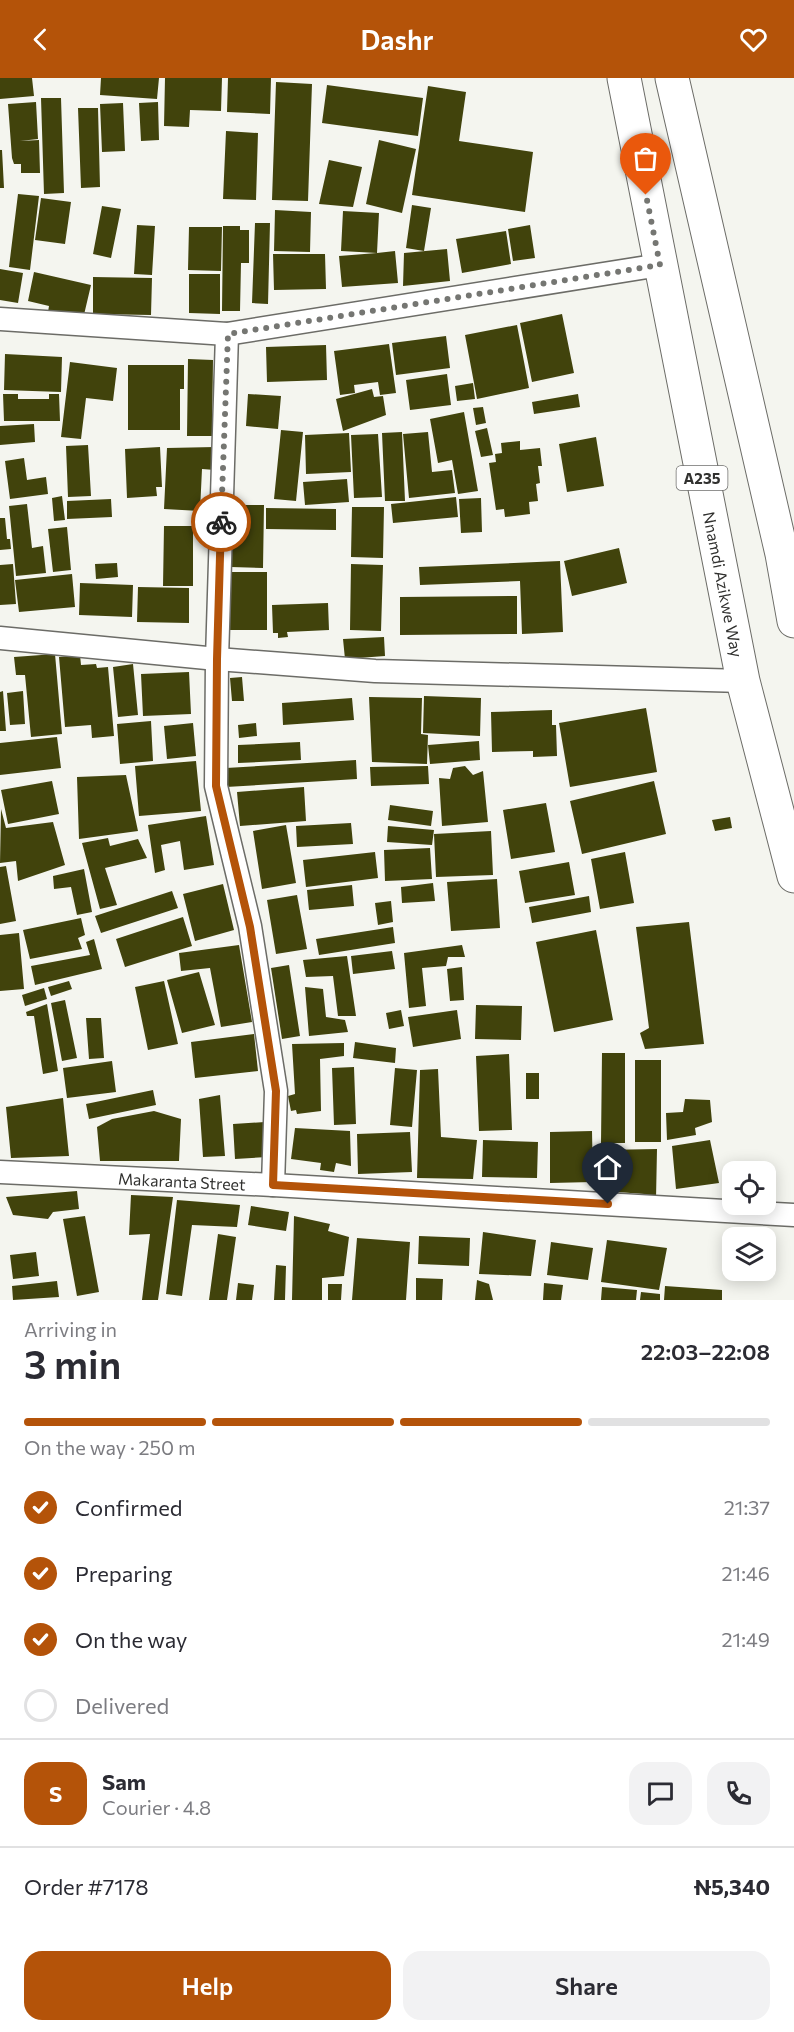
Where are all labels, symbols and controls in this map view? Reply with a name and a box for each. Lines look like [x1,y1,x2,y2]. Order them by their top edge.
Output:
icon: back [24,23,57,56]
text: Dashr [360,23,434,56]
icon: heart [737,23,770,56]
pin [620,133,671,195]
icon: bag [629,142,662,175]
road number: A235 [676,466,728,490]
courier [191,492,251,552]
icon: bike [205,506,238,539]
street label: Nnamdi Azikwe Way [700,510,748,659]
pin [582,1142,633,1204]
icon: home [591,1151,624,1184]
map controls [722,1161,776,1281]
button: locate [722,1161,776,1215]
street label: Makaranta Street [118,1168,246,1193]
button: layers [722,1227,776,1281]
text: Arriving in [24,1317,117,1341]
text: 22:03–22:08 [641,1338,770,1365]
text: 3 min [24,1339,121,1387]
text: On the way · 250 m [24,1435,195,1459]
icon: check [24,1491,57,1524]
text: Confirmed [75,1494,182,1521]
text: 21:37 [724,1495,770,1519]
icon: check [24,1557,57,1590]
text: Preparing [75,1560,172,1587]
text: 21:46 [722,1561,770,1585]
icon: check [24,1623,57,1656]
text: On the way [75,1626,187,1653]
text: 21:49 [722,1627,770,1651]
text: Delivered [75,1692,169,1719]
button: chat [629,1762,692,1825]
button: phone [707,1762,770,1825]
text: Sam [102,1768,146,1795]
text: S [49,1780,62,1807]
text: Courier · 4.8 [102,1795,211,1819]
text: Order #7178 [24,1873,149,1900]
text: ₦5,340 [693,1873,770,1900]
button: Help [24,1951,391,2020]
button: Share [403,1951,770,2020]

